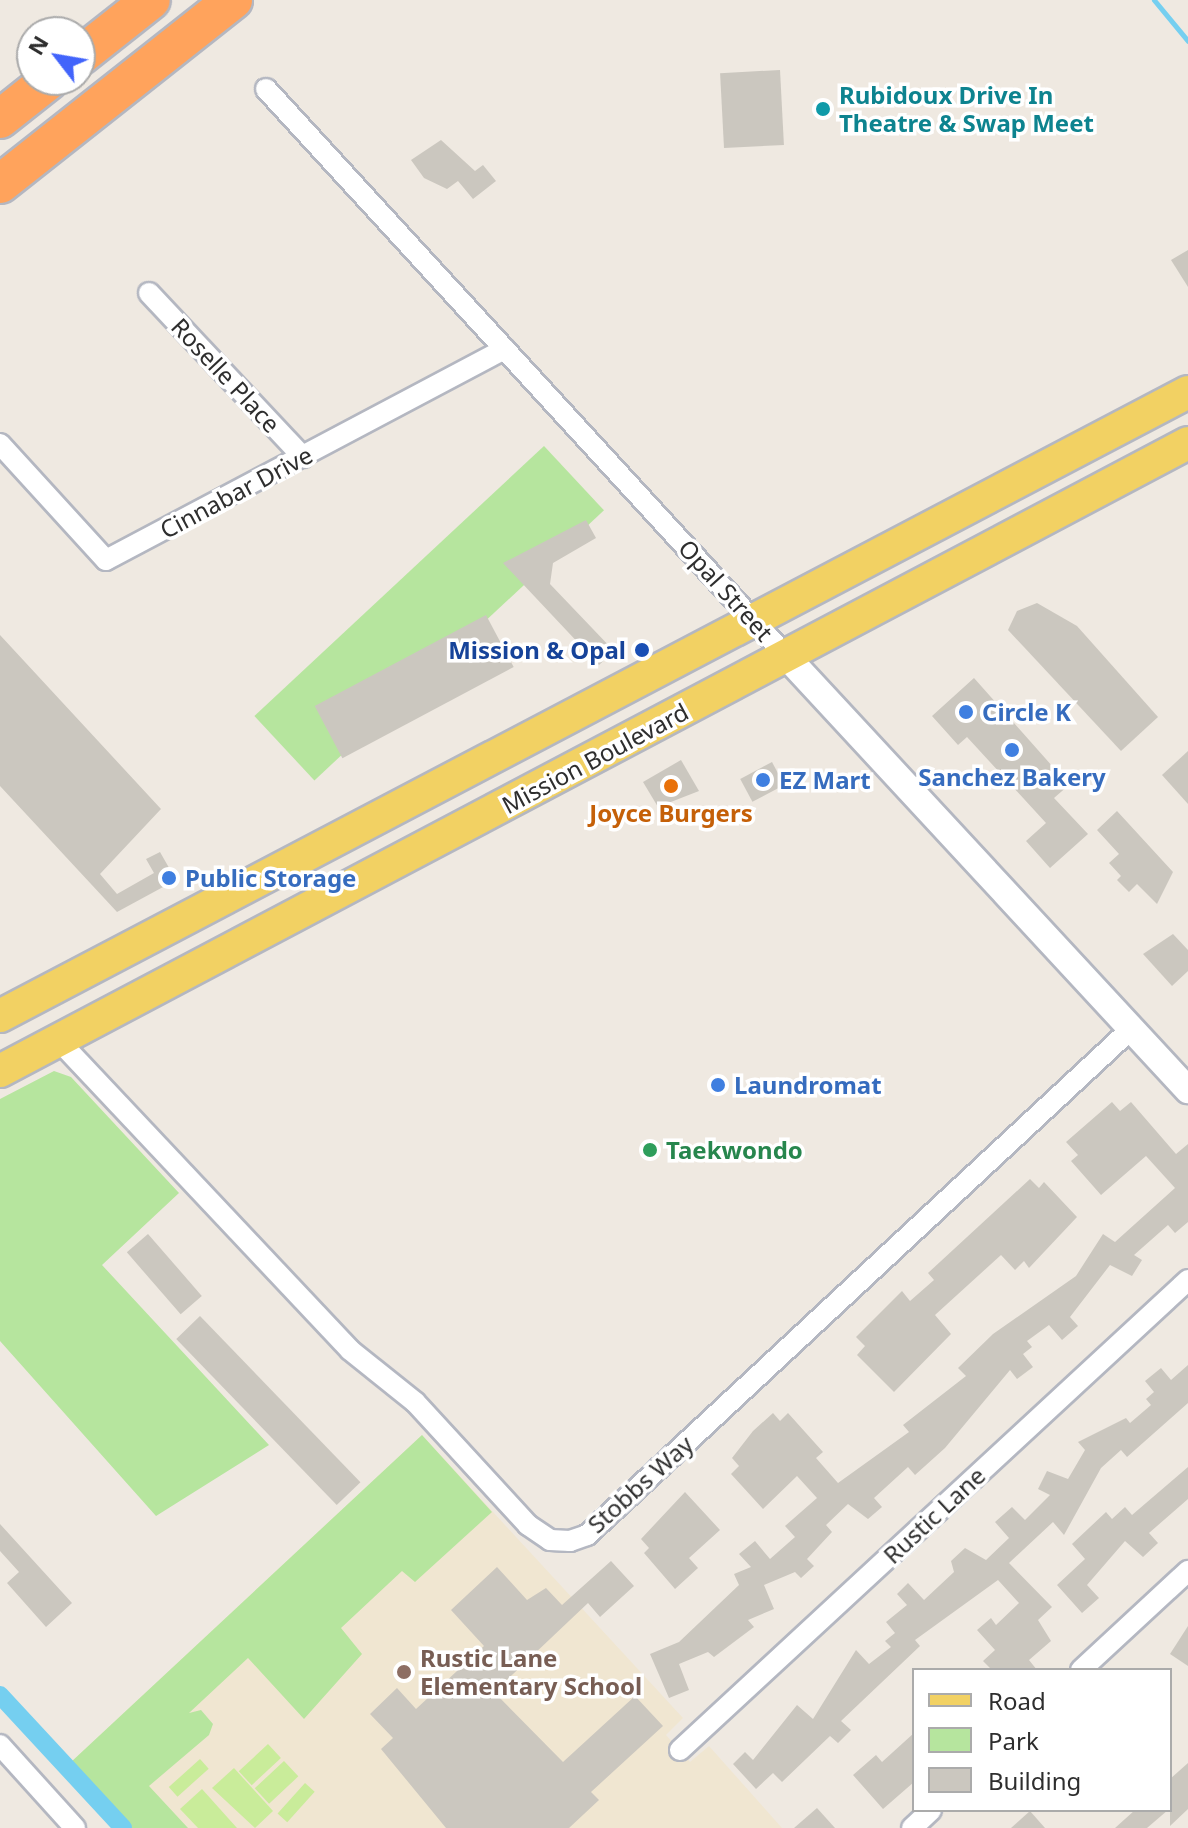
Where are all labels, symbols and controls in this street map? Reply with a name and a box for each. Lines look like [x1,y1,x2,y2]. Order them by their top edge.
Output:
north arrow [16,16,96,96]
text: N [20,29,55,60]
place label: Rubidoux Drive In Theatre & Swap Meet [839,81,1094,137]
marker: Rubidoux Drive In Theatre & Swap Meet [814,100,832,118]
street label: Roselle Place [166,312,286,438]
street label: Cinnabar Drive [155,440,317,544]
street label: Opal Street [673,533,779,647]
place label: Mission & Opal [448,636,626,664]
marker: Mission & Opal [633,641,651,659]
street label: Mission Boulevard [497,697,693,819]
place label: Circle K [982,698,1071,726]
marker: Circle K [957,703,975,721]
marker: Sanchez Bakery [1003,741,1021,759]
place label: Sanchez Bakery [918,763,1106,791]
place label: EZ Mart [779,766,871,794]
marker: EZ Mart [754,771,772,789]
marker: Joyce Burgers [662,777,680,795]
place label: Joyce Burgers [589,799,753,827]
place label: Public Storage [185,864,356,892]
marker: Public Storage [160,869,178,887]
place label: Laundromat [734,1071,882,1099]
marker: Laundromat [709,1076,727,1094]
place label: Taekwondo [666,1136,803,1164]
marker: Taekwondo [641,1141,659,1159]
street label: Stobbs Way [582,1429,698,1539]
street label: Rustic Lane [877,1461,991,1569]
place label: Rustic Lane Elementary School [420,1644,642,1700]
marker: Rustic Lane Elementary School [395,1663,413,1681]
legend [912,1668,1172,1812]
text: Road [988,1684,1046,1717]
text: Park [988,1724,1039,1757]
text: Building [988,1764,1081,1797]

